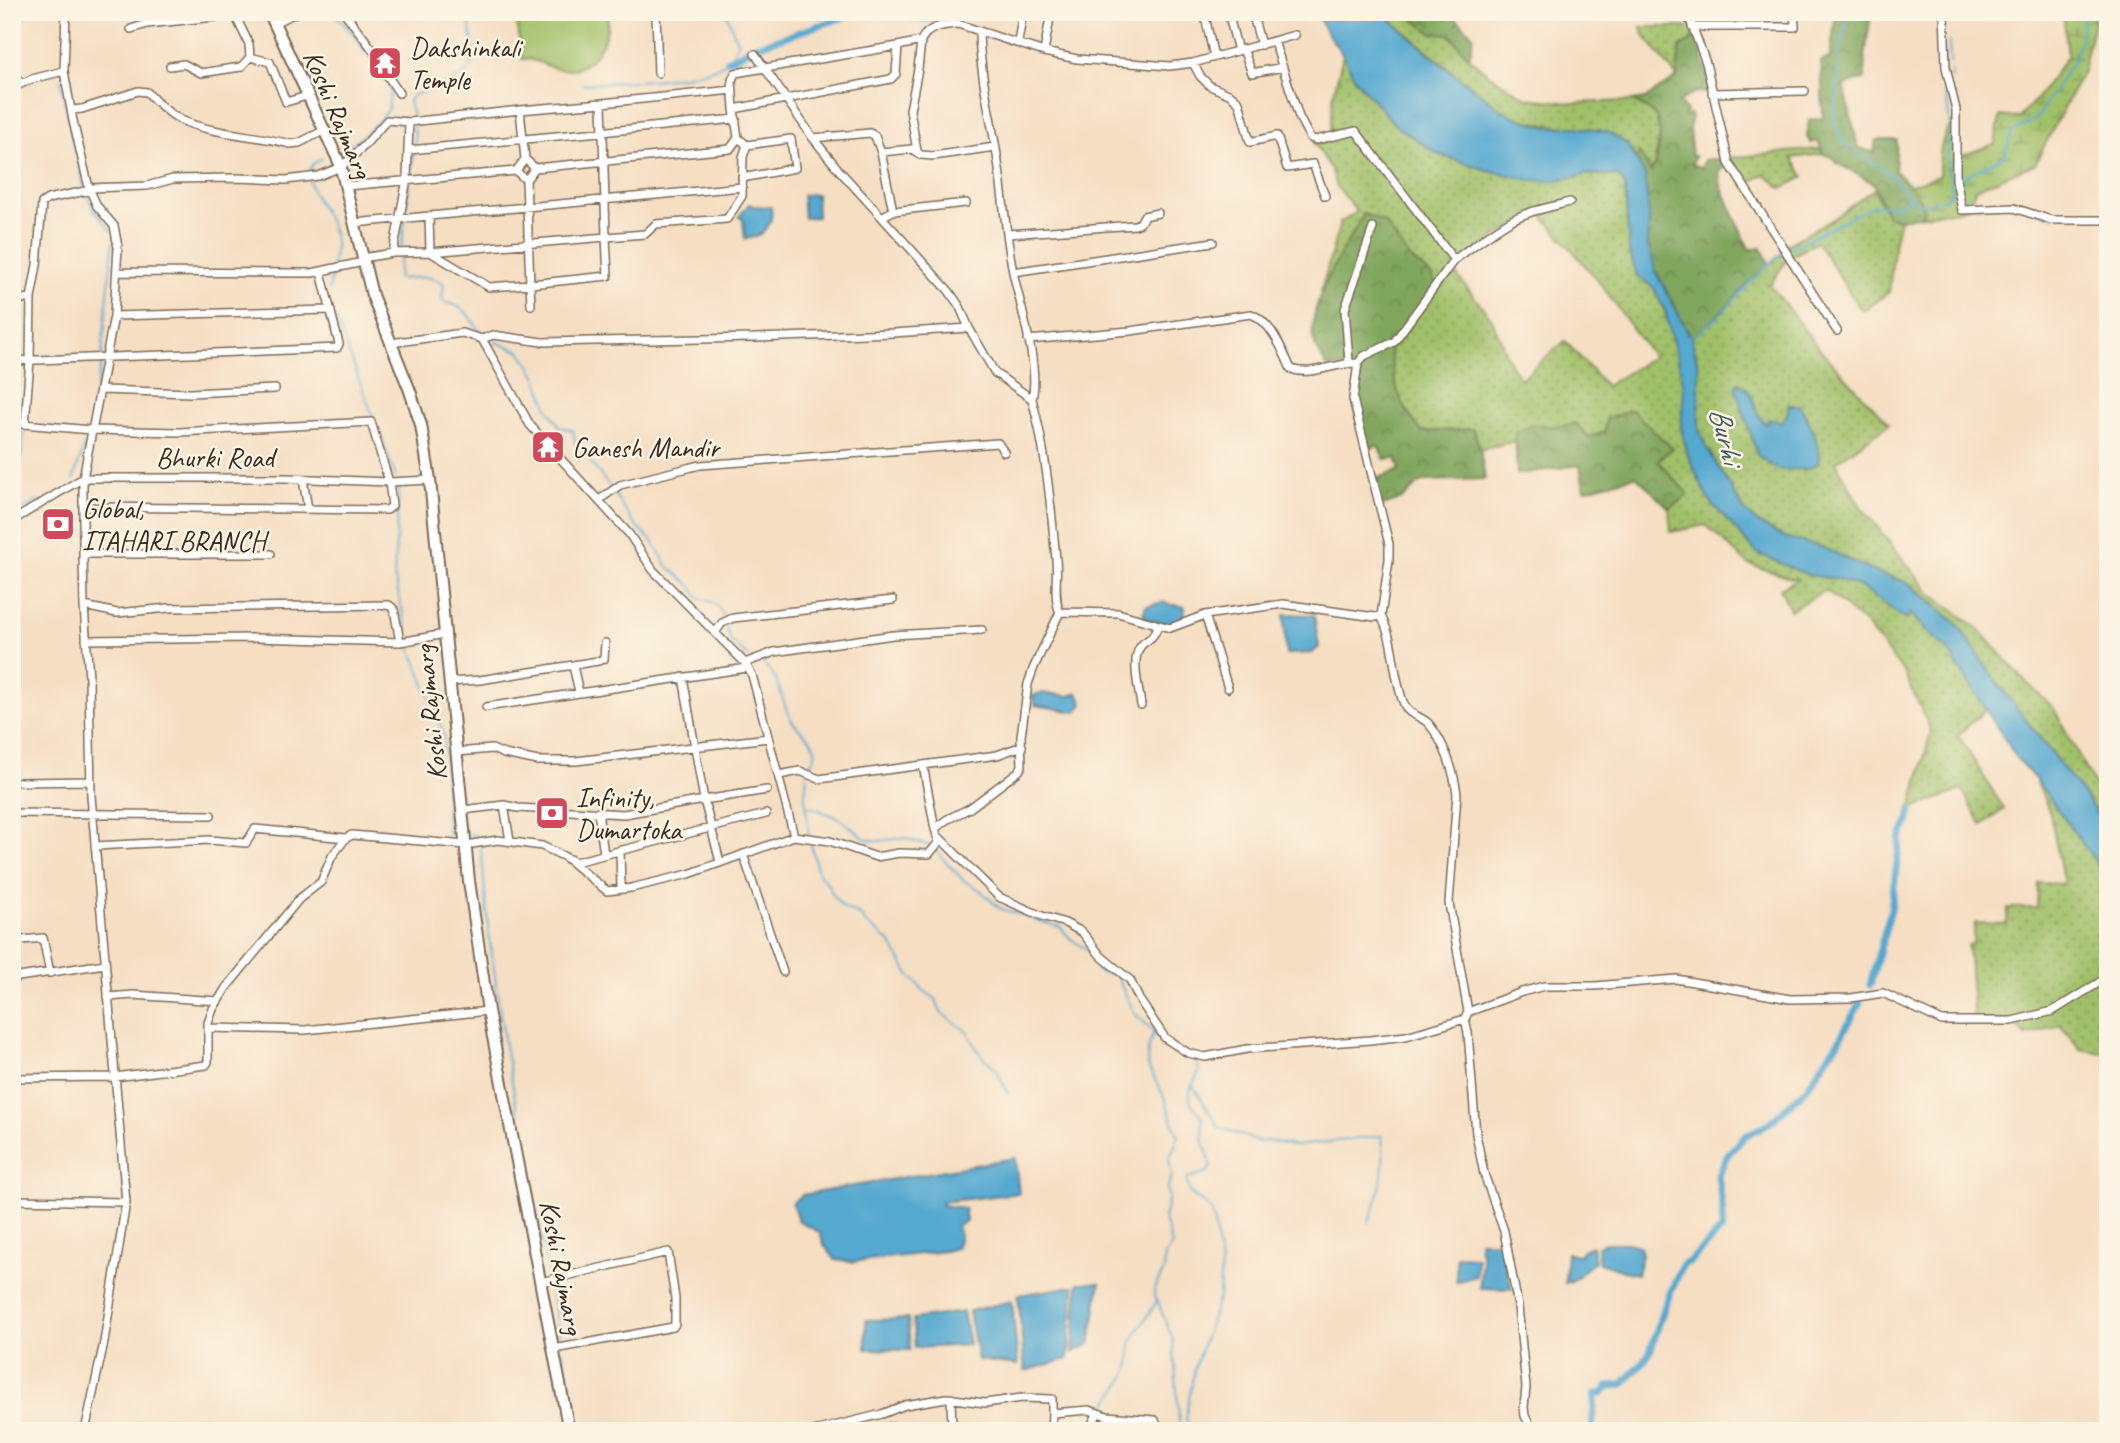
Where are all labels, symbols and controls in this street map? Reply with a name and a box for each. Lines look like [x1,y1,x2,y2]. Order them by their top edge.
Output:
place label: Dakshinkali Temple [410,30,524,97]
temple icon: Dakshinkali Temple [366,44,404,82]
street label: Koshi Rajmarg [295,45,381,185]
water label: Burhi [1701,403,1753,474]
temple icon: Ganesh Mandir [529,428,567,466]
place label: Ganesh Mandir [572,430,721,465]
street label: Bhurki Road [156,440,278,475]
place label: Global, ITAHARI BRANCH [82,491,270,558]
bank icon: Global, ITAHARI BRANCH [39,505,77,543]
street label: Koshi Rajmarg [405,642,455,782]
place label: Infinity, Dumartoka [576,780,683,847]
bank icon: Infinity, Dumartoka [533,794,571,832]
street label: Koshi Rajmarg [532,1197,593,1339]

